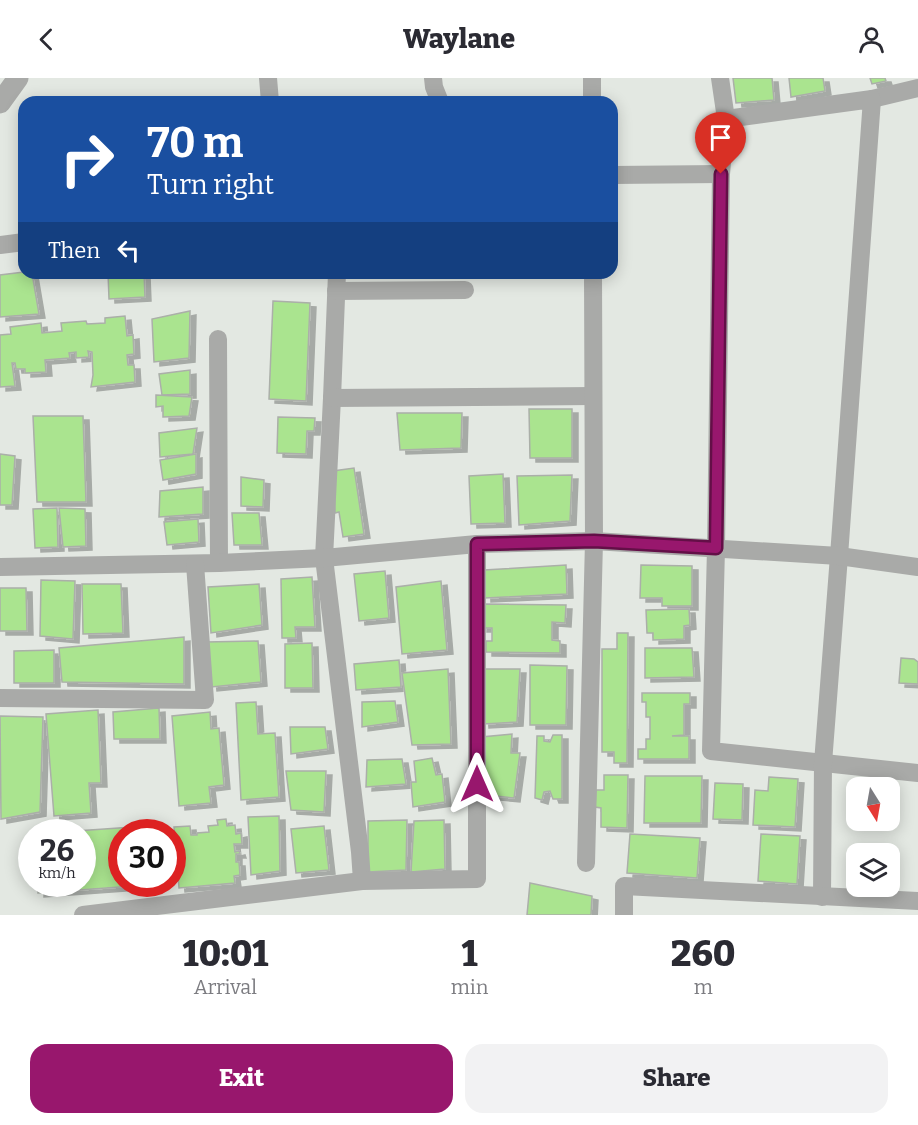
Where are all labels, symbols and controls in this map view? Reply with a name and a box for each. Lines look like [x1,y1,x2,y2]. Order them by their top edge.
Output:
icon: back [30,23,63,56]
text: Waylane [403,23,515,55]
icon: person [855,23,888,56]
pin [695,112,746,174]
text: 70 m [147,118,243,168]
icon: right [48,120,126,198]
icon: arrive [704,121,737,154]
text: Turn right [147,169,274,201]
icon: left [112,234,145,267]
text: Then [48,237,100,264]
position arrow [445,752,509,816]
north arrow [846,777,900,831]
map controls [846,777,900,897]
speed limit sign: 30 [108,819,186,897]
text: 26 [40,833,74,869]
button: layers [846,843,900,897]
text: km/h [38,864,76,882]
text: 10:01 [182,932,268,976]
text: 1 [462,932,478,976]
text: 260 [671,932,736,976]
text: Arrival [194,975,257,999]
text: min [451,975,488,999]
text: m [694,975,713,999]
button: Exit [30,1044,453,1113]
button: Share [465,1044,888,1113]

